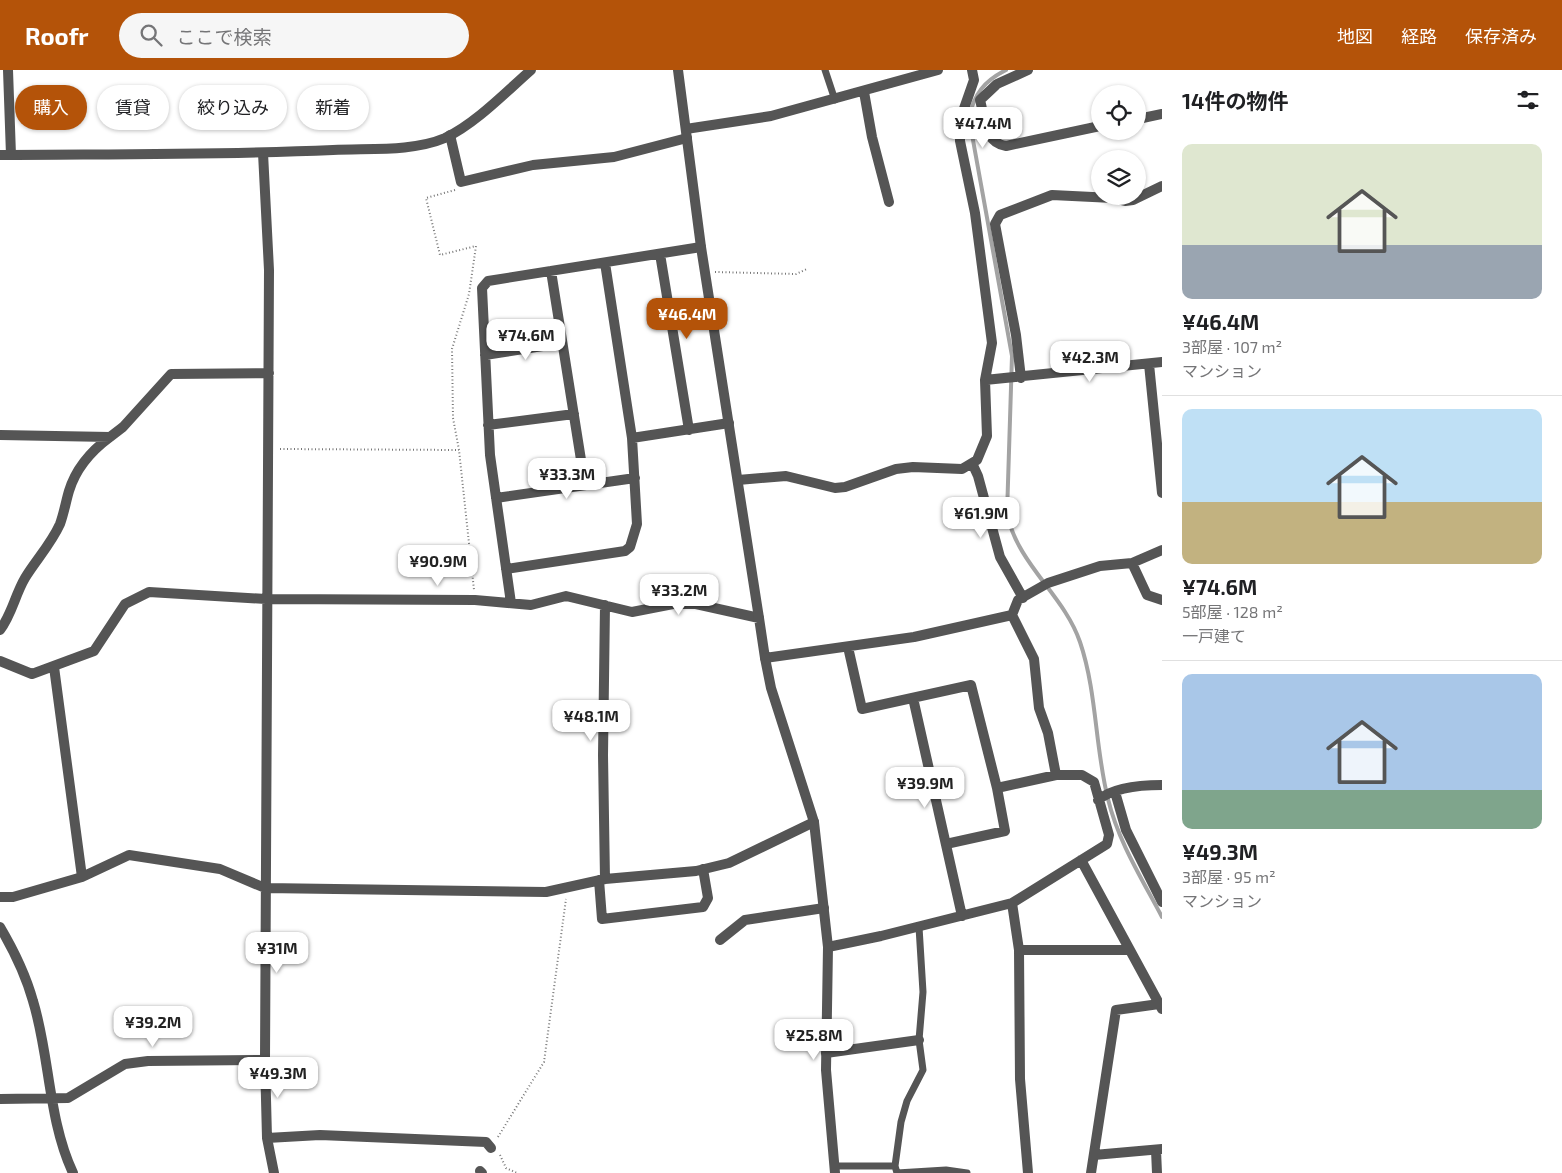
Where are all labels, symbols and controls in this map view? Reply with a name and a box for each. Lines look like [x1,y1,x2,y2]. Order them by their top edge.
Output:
search box [119,13,469,58]
text: Roofr [25,21,89,50]
icon: search [137,21,165,49]
text: ここで検索 [177,25,272,48]
text: 地図 [1337,25,1373,47]
text: 経路 [1401,25,1437,47]
text: 保存済み [1465,25,1537,47]
chip: 購入 [15,85,87,130]
chip: 賃貸 [97,85,169,130]
chip: 絞り込み [179,85,287,130]
chip: 新着 [297,85,369,130]
map controls [1091,85,1146,205]
button: locate [1091,85,1146,140]
icon: filters [1514,86,1542,114]
text: 14件の物件 [1182,88,1288,113]
pin: ¥47.4M [942,106,1024,149]
text: ¥47.4M [954,113,1012,132]
button: layers [1091,150,1146,205]
icon: home [1317,176,1407,266]
pin: ¥46.4M [646,298,728,340]
text: ¥46.4M [658,304,716,323]
text: ¥46.4M [1182,309,1259,334]
pin: ¥74.6M [485,318,567,361]
text: ¥74.6M [497,325,555,344]
text: 3部屋 · 107 m² [1182,337,1282,356]
pin: ¥42.3M [1049,340,1131,383]
text: ¥42.3M [1061,347,1119,366]
text: マンション [1182,361,1262,380]
icon: home [1317,442,1407,532]
pin: ¥33.3M [526,458,608,500]
text: ¥33.3M [539,464,595,483]
pin: ¥61.9M [940,496,1022,539]
text: ¥61.9M [954,503,1008,522]
pin: ¥90.9M [397,544,479,587]
text: ¥90.9M [409,551,467,570]
pin: ¥33.2M [638,574,720,616]
text: ¥74.6M [1182,574,1257,599]
text: ¥33.2M [651,580,707,599]
text: 5部屋 · 128 m² [1182,602,1283,621]
text: 一戸建て [1182,626,1246,645]
pin: ¥48.1M [550,700,632,742]
text: ¥48.1M [563,706,619,725]
icon: home [1317,707,1407,797]
pin: ¥39.9M [884,766,966,809]
text: ¥39.9M [896,773,954,792]
text: ¥49.3M [1182,839,1258,864]
text: 3部屋 · 95 m² [1182,867,1276,886]
text: マンション [1182,891,1262,910]
pin: ¥31M [247,932,307,974]
text: ¥31M [256,938,298,957]
pin: ¥39.2M [112,1006,194,1048]
text: ¥39.2M [125,1012,181,1031]
pin: ¥25.8M [773,1018,855,1061]
text: ¥25.8M [785,1025,843,1044]
pin: ¥49.3M [237,1056,319,1099]
text: ¥49.3M [249,1063,307,1082]

